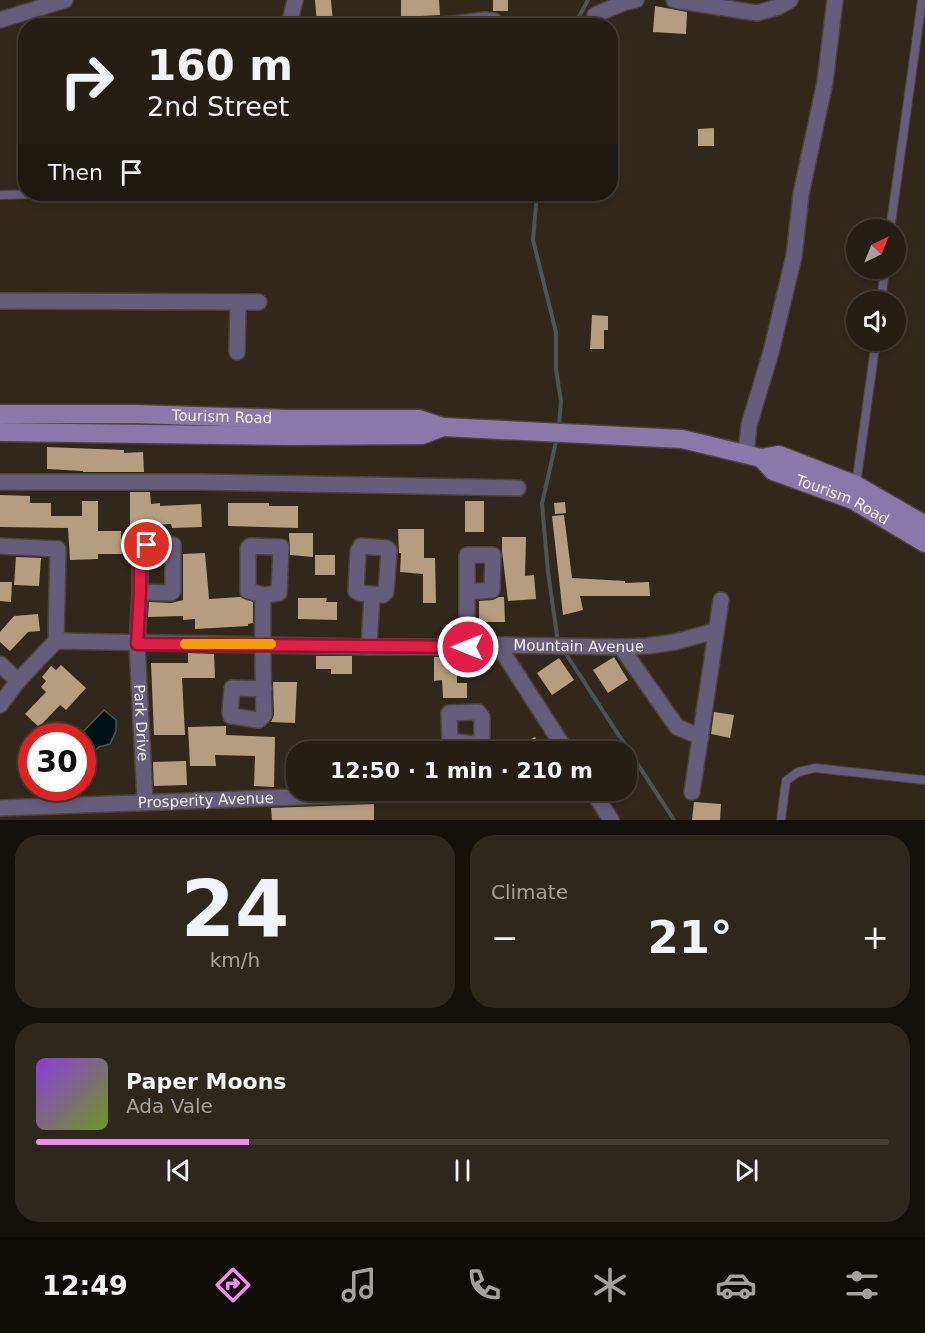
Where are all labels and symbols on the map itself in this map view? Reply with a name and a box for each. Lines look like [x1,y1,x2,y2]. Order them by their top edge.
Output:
north arrow [846,219,906,279]
street label: Tourism Road [170,406,273,427]
street label: Tourism Road [793,471,892,528]
pin [121,519,172,570]
position arrow [436,615,500,679]
street label: Mountain Avenue [513,636,644,656]
street label: Park Drive [130,684,152,762]
speed limit sign: 30 [18,723,96,801]
street label: Prosperity Avenue [138,789,274,812]

